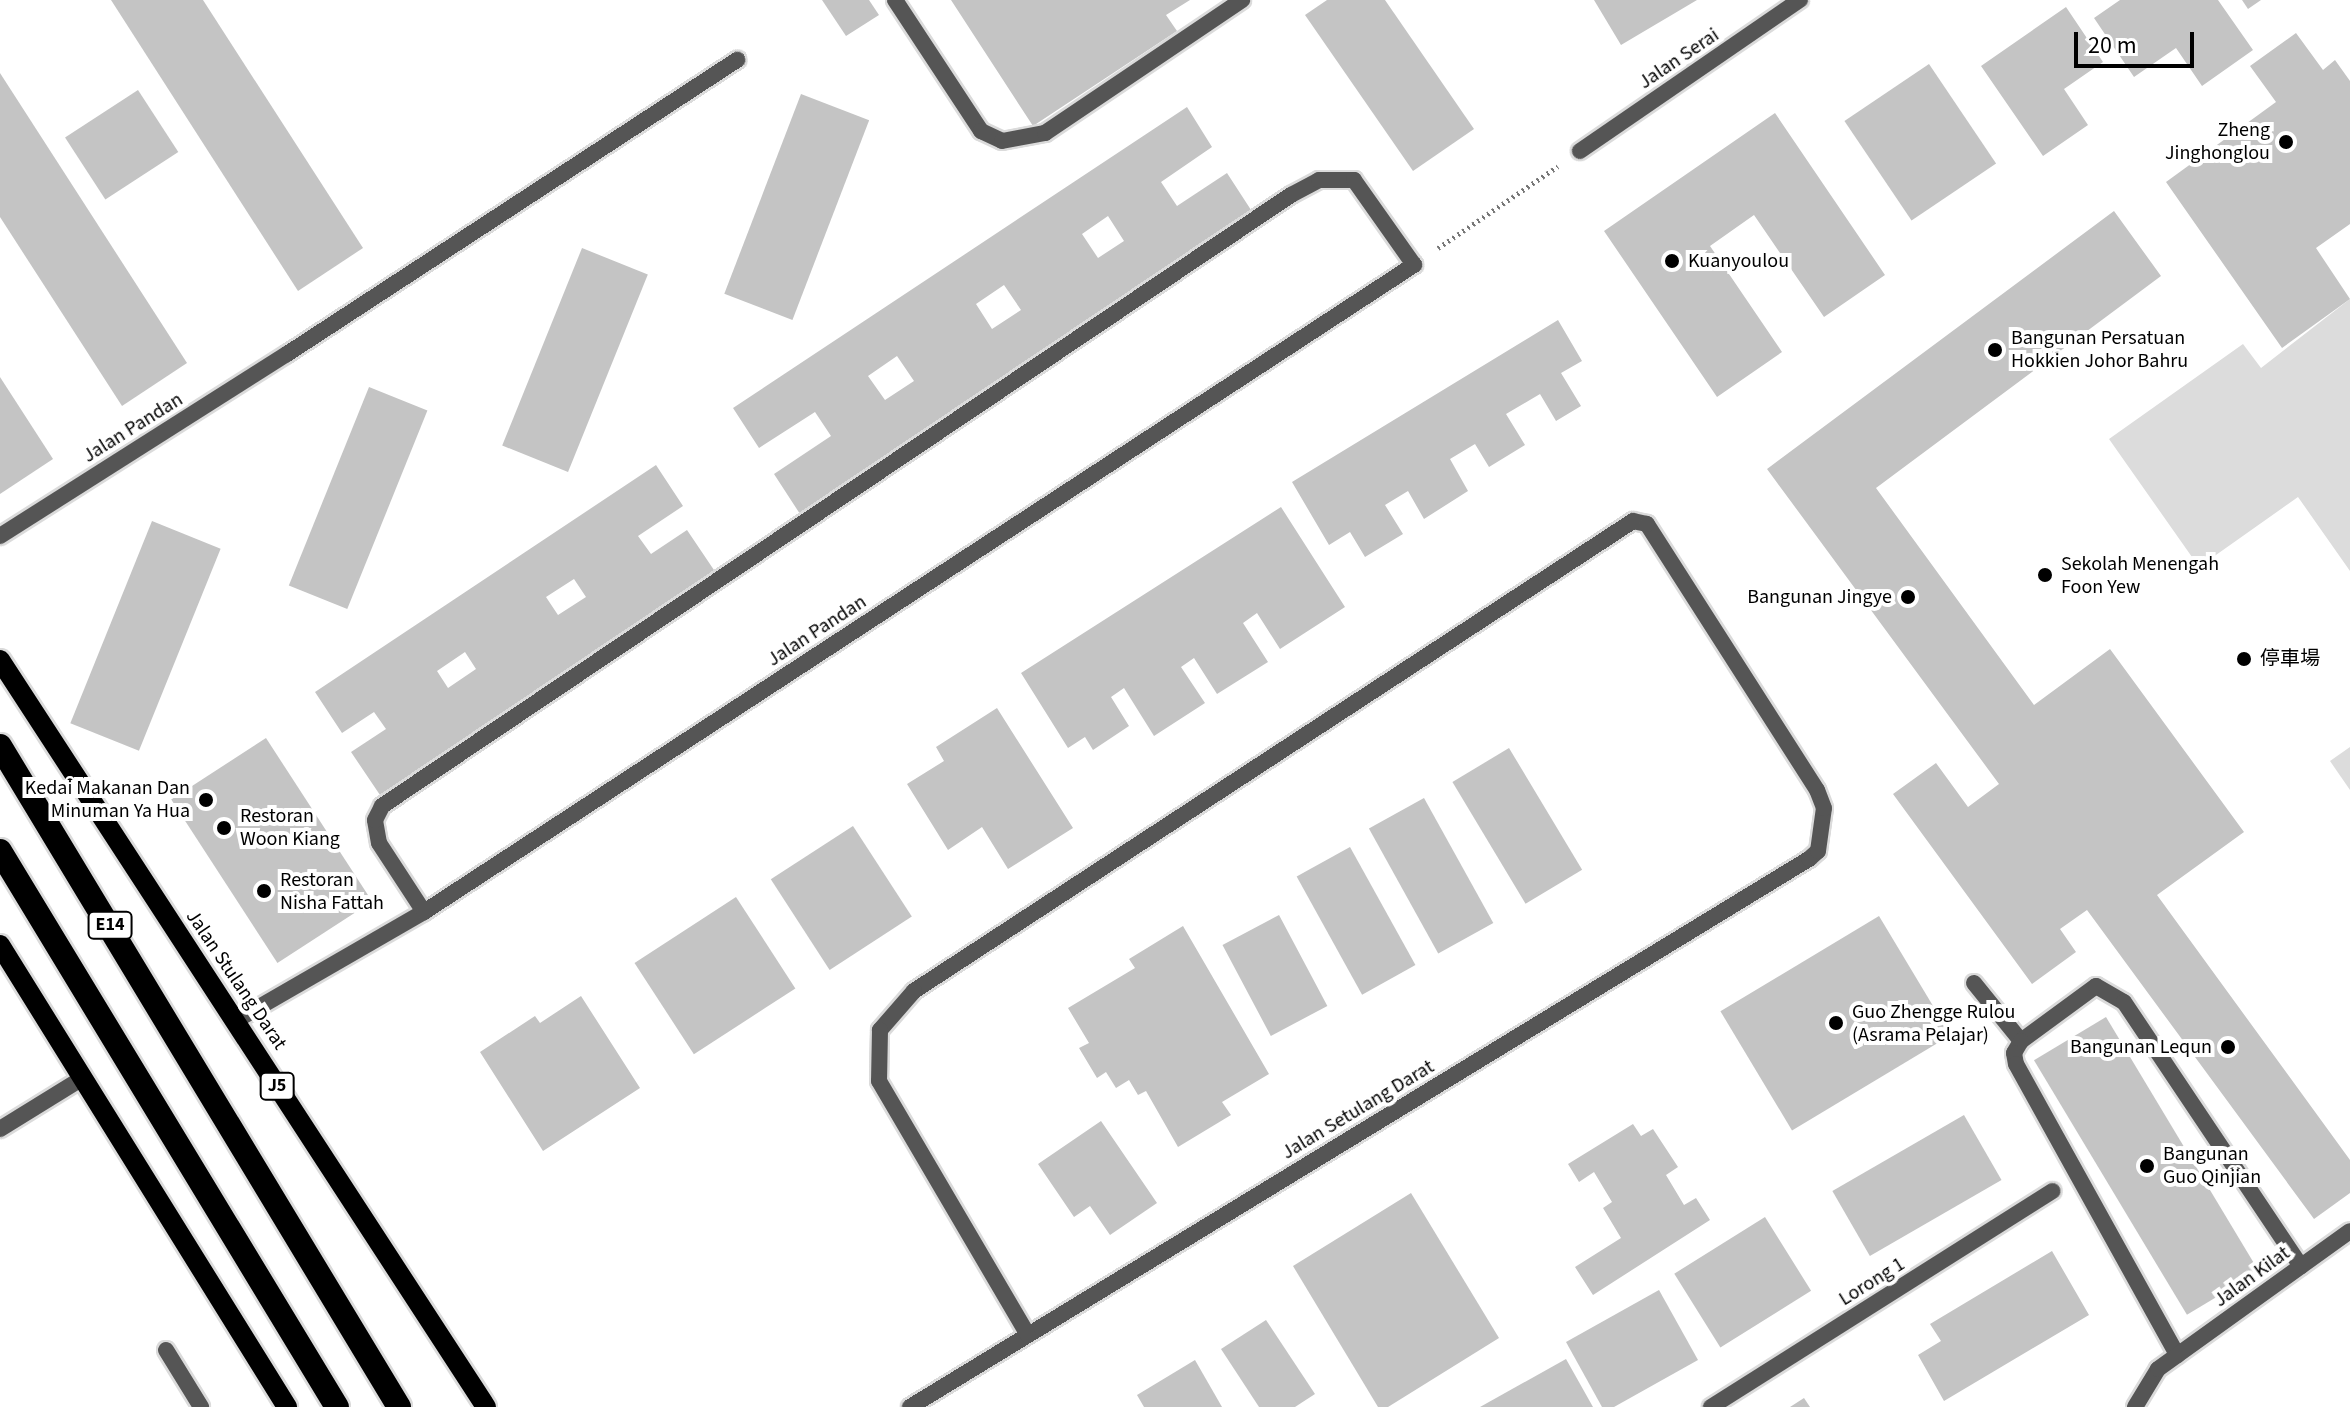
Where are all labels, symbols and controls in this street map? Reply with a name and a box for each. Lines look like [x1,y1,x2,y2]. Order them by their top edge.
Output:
scale bar [2078,16,2198,66]
street label: Jalan Serai [1634,23,1724,95]
text: 20 m [2088,28,2137,63]
place label: Zheng Jinghonglou [2165,118,2270,165]
marker: Zheng Jinghonglou [2277,133,2295,151]
place label: Kuanyoulou [1688,249,1789,273]
marker: Kuanyoulou [1663,252,1681,270]
place label: Bangunan Persatuan Hokkien Johor Bahru [2011,326,2188,373]
marker: Bangunan Persatuan Hokkien Johor Bahru [1986,341,2004,359]
street label: Jalan Pandan [79,388,187,468]
place label: Sekolah Menengah Foon Yew [2061,552,2219,599]
marker: Sekolah Menengah Foon Yew [2036,566,2054,584]
place label: Bangunan Jingye [1747,585,1892,609]
marker: Bangunan Jingye [1899,588,1917,606]
street label: Jalan Pandan [763,590,871,672]
place label: 停車場 [2260,647,2320,671]
marker: 停車場 [2235,650,2253,668]
place label: Kedai Makanan Dan Minuman Ya Hua [25,776,190,823]
marker: Kedai Makanan Dan Minuman Ya Hua [197,791,215,809]
place label: Restoran Woon Kiang [240,804,340,851]
marker: Restoran Woon Kiang [215,819,233,837]
place label: Restoran Nisha Fattah [280,868,384,915]
marker: Restoran Nisha Fattah [255,882,273,900]
street label: Jalan Stulang Darat [180,906,292,1054]
road number: E14 [86,911,134,939]
place label: Guo Zhengge Rulou (Asrama Pelajar) [1852,1000,2015,1047]
marker: Guo Zhengge Rulou (Asrama Pelajar) [1827,1014,1845,1032]
place label: Bangunan Lequn [2070,1035,2212,1059]
marker: Bangunan Lequn [2219,1038,2237,1056]
street label: Jalan Setulang Darat [1277,1055,1439,1165]
road number: J5 [259,1072,295,1100]
place label: Bangunan Guo Qinjian [2163,1142,2261,1189]
marker: Bangunan Guo Qinjian [2138,1157,2156,1175]
street label: Jalan Kilat [2209,1241,2295,1313]
street label: Lorong 1 [1835,1253,1909,1311]

